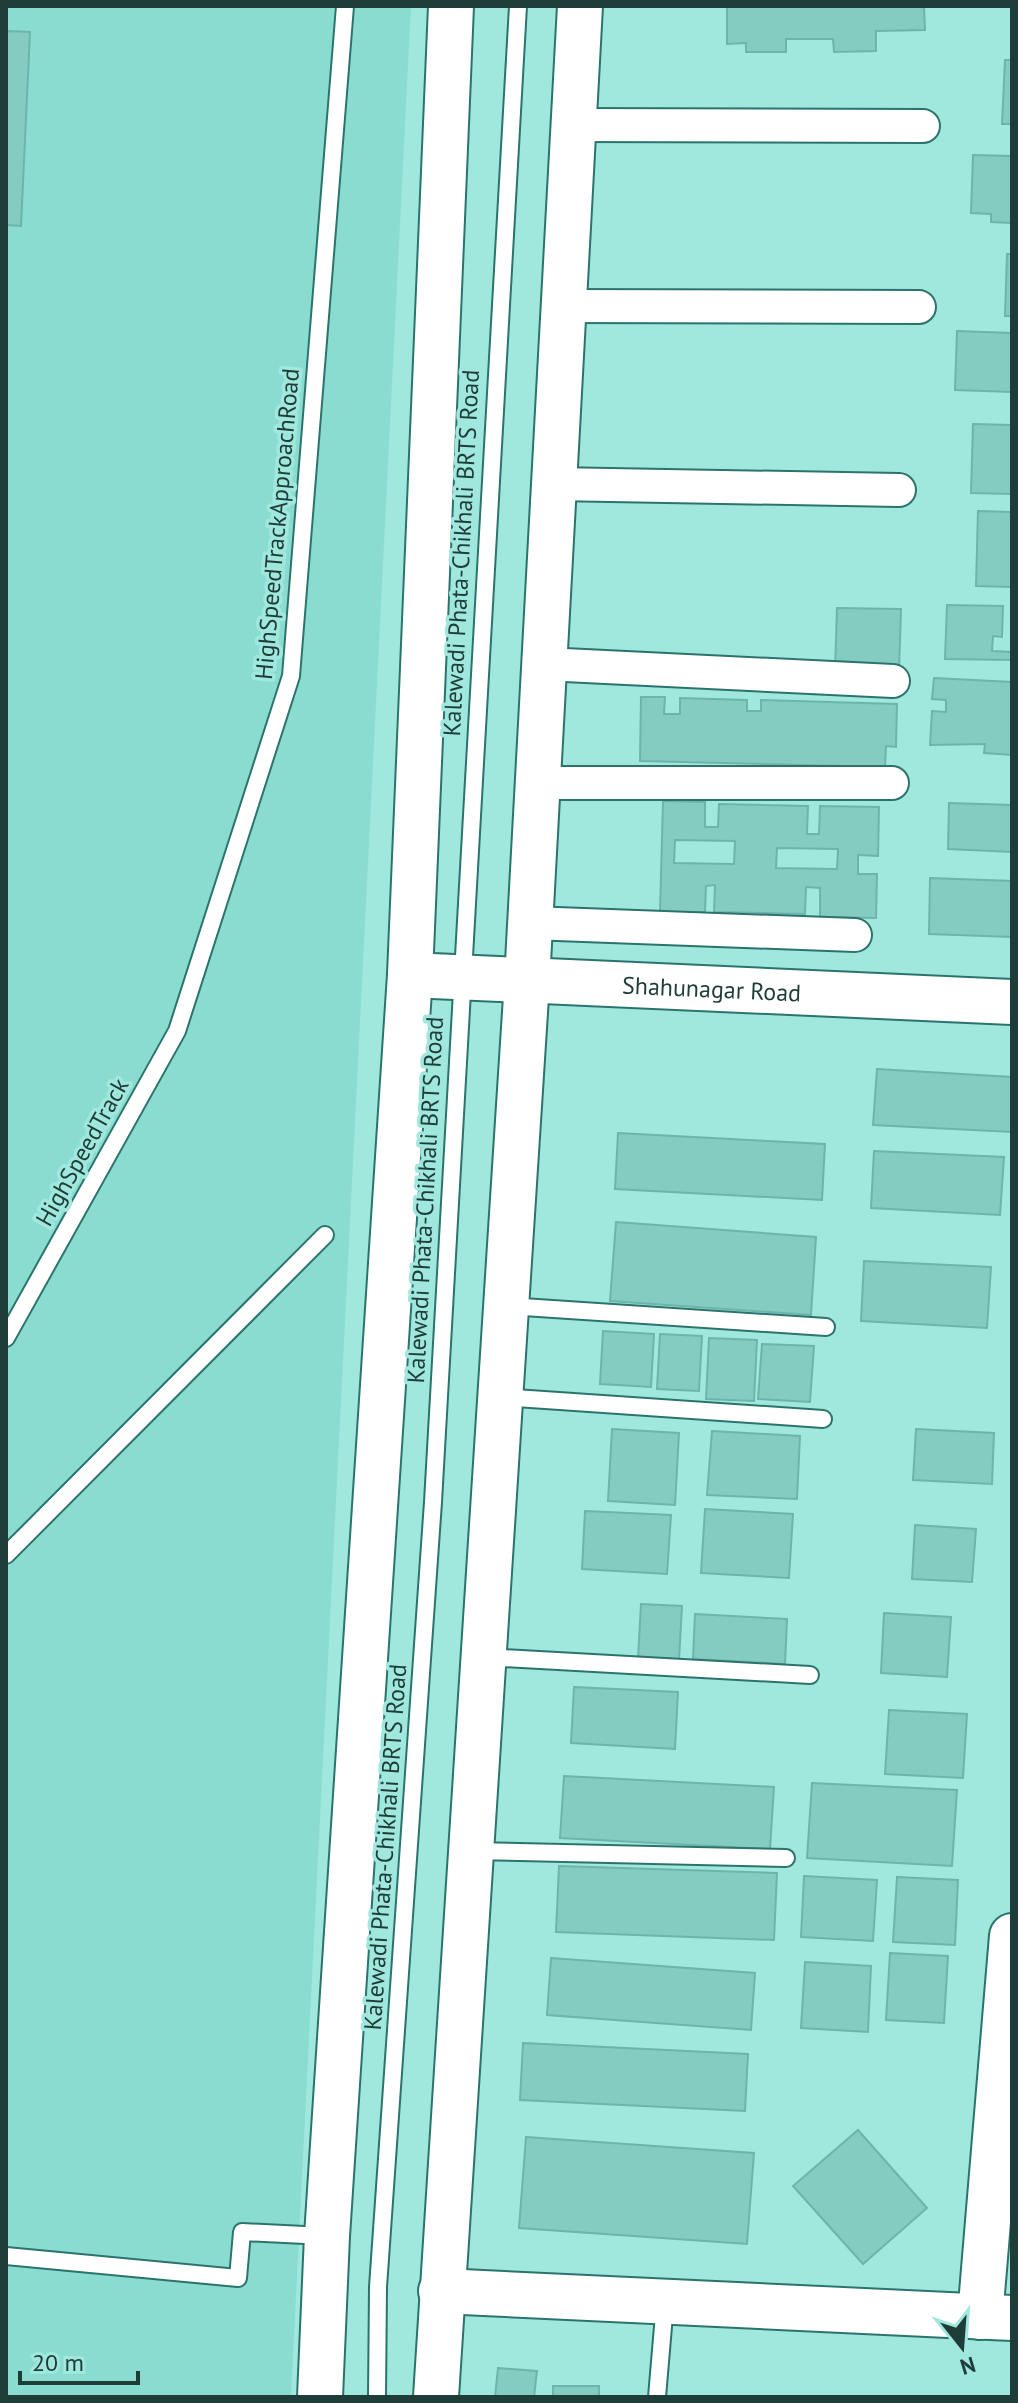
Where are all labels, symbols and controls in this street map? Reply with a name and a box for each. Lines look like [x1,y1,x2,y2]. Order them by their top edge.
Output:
street label: HighSpeedTrackApproachRoad [248,367,306,681]
street label: Kalewadi Phata-Chikhali BRTS Road [436,369,486,737]
street label: Shahunagar Road [622,969,802,1008]
street label: Kalewadi Phata-Chikhali BRTS Road [400,1016,450,1384]
street label: HighSpeedTrack [29,1072,136,1231]
street label: Kalewadi Phata-Chikhali BRTS Road [357,1663,413,2031]
north arrow [922,2307,1002,2387]
scale bar [20,2335,138,2385]
text: 20 m [32,2347,84,2378]
text: N [957,2351,979,2382]

